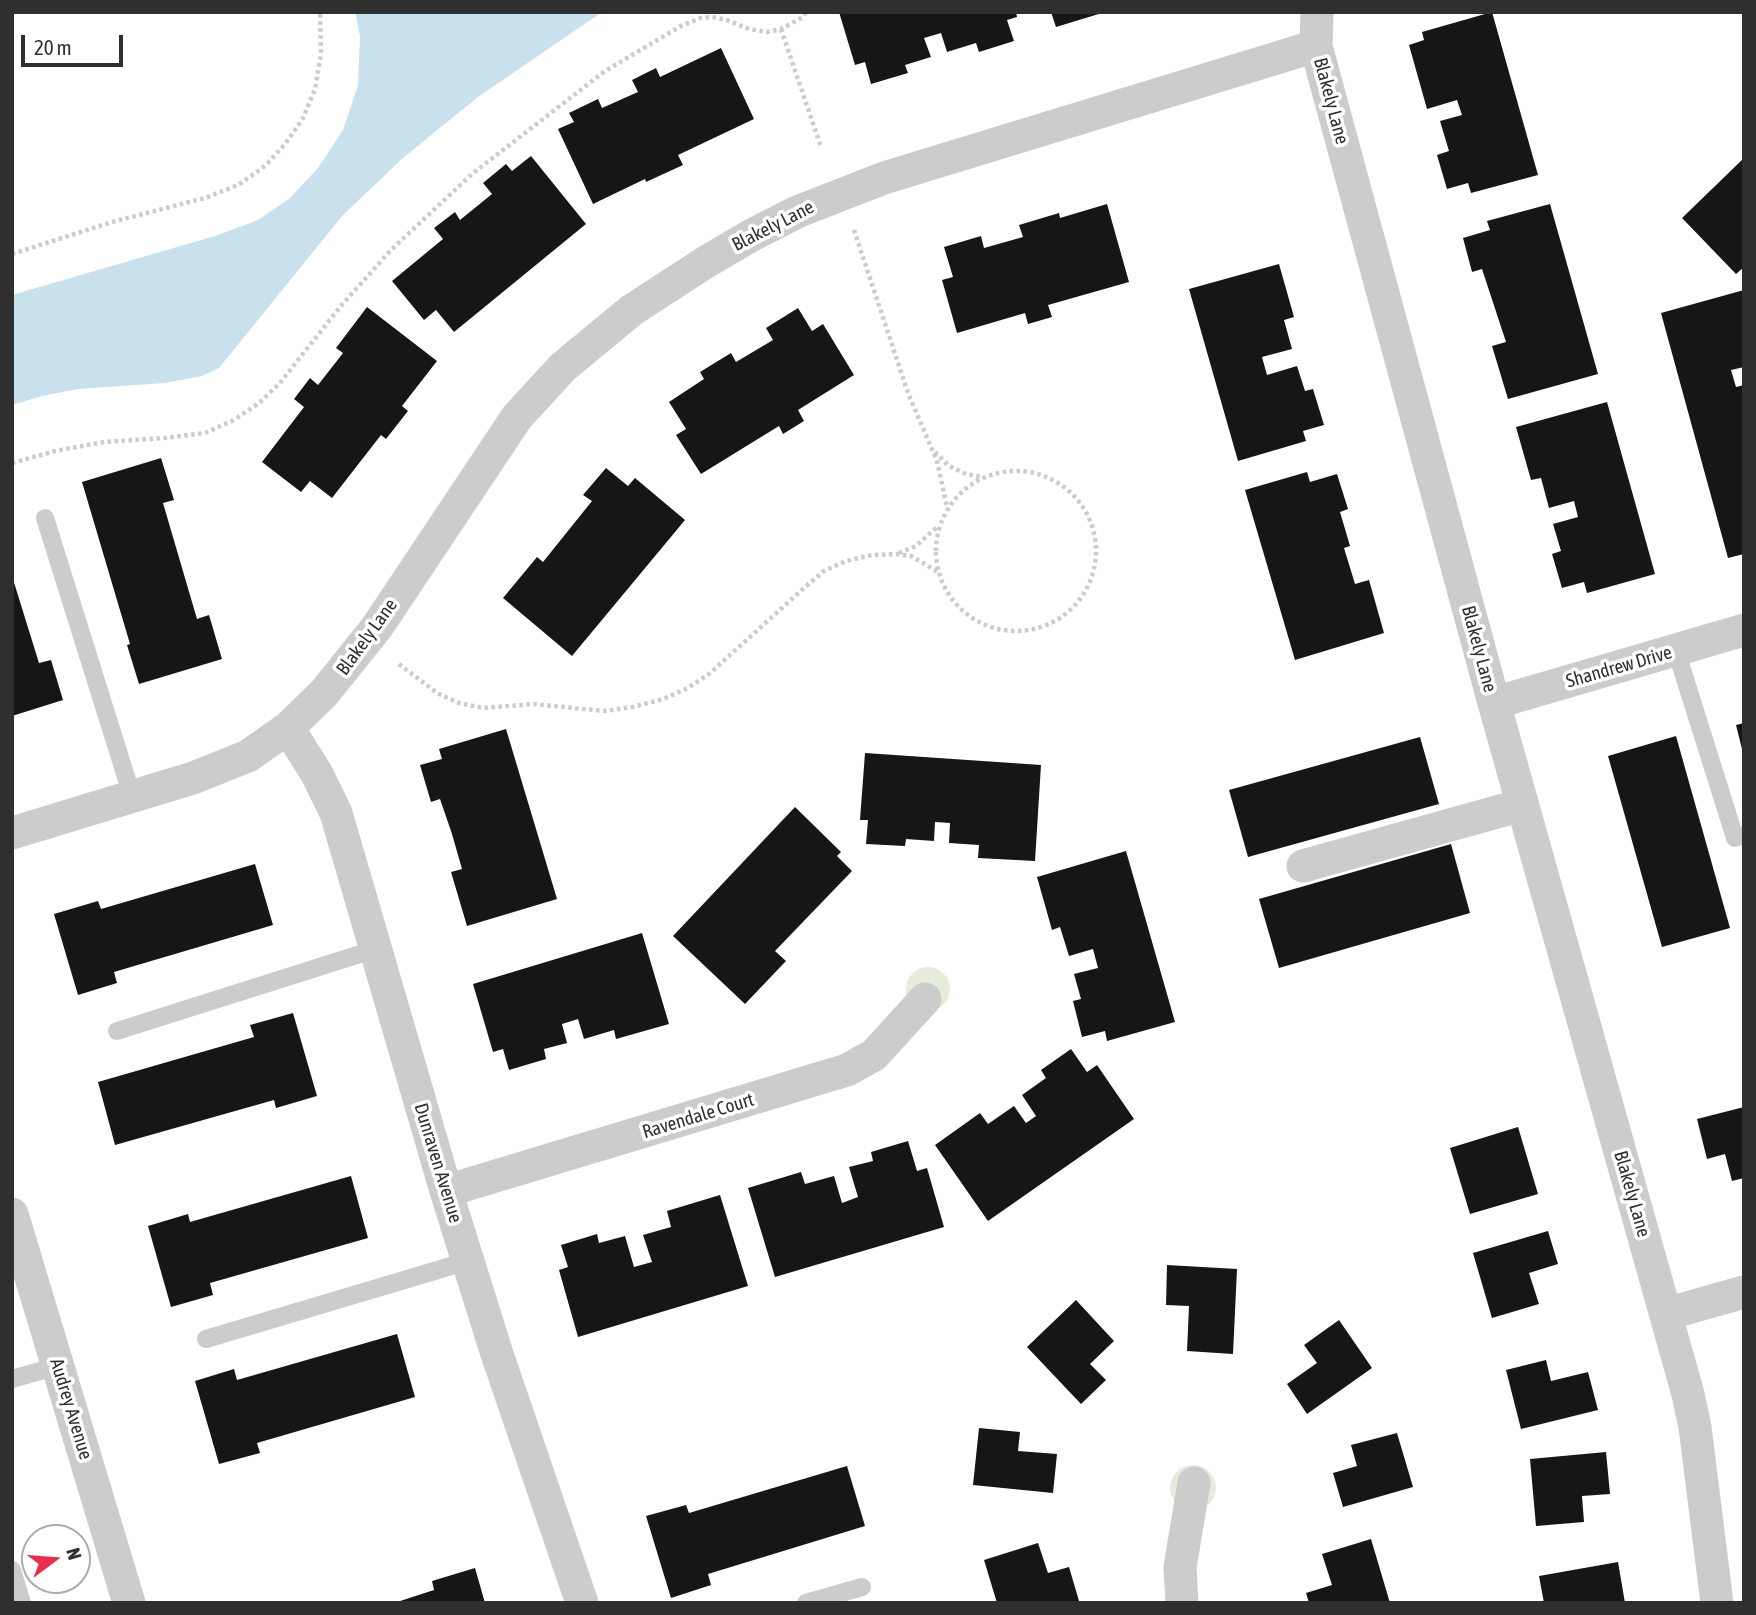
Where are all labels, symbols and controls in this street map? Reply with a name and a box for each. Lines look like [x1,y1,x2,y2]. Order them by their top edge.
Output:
scale bar [24,21,126,65]
text: 20 m [34,35,72,59]
street label: Blakely Lane [1308,55,1354,147]
street label: Blakely Lane [728,196,818,256]
street label: Blakely Lane [332,594,402,680]
street label: Blakely Lane [1456,603,1502,695]
street label: Shandrew Drive [1563,641,1675,693]
street label: Ravendale Court [640,1088,756,1144]
street label: Dunraven Avenue [409,1100,467,1226]
street label: Blakely Lane [1609,1148,1655,1240]
street label: Audrey Avenue [45,1356,97,1462]
north arrow [21,1524,91,1594]
text: N [62,1545,86,1562]

